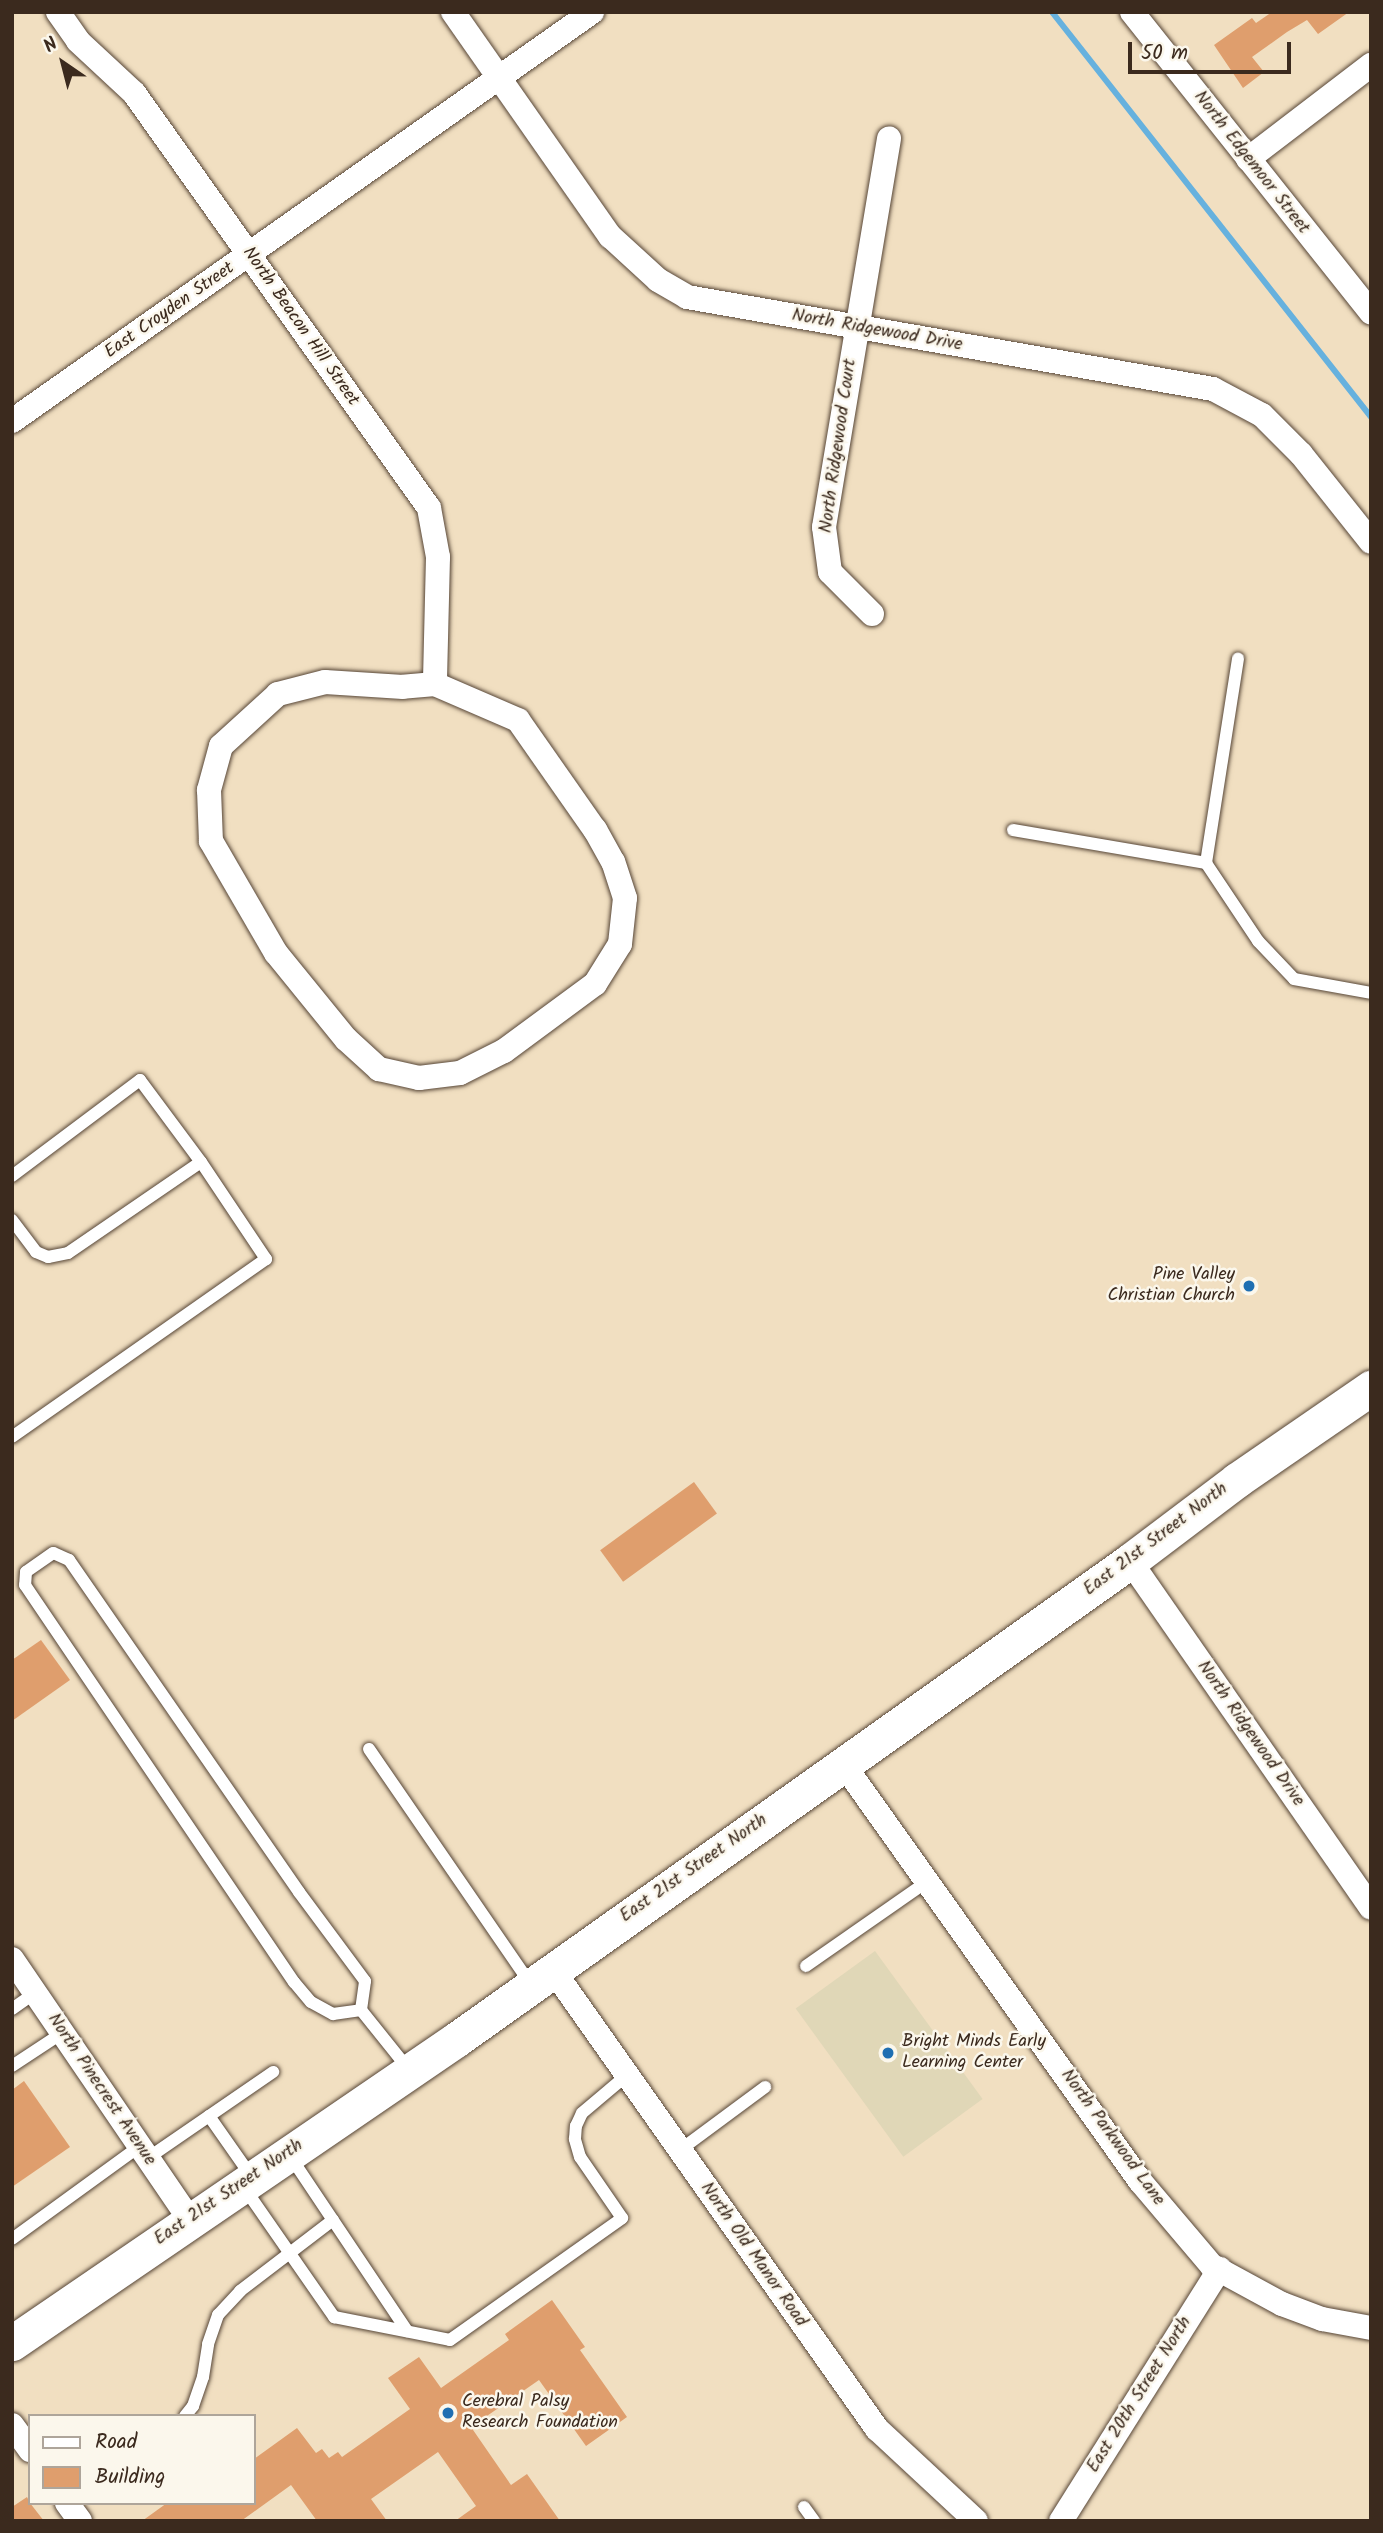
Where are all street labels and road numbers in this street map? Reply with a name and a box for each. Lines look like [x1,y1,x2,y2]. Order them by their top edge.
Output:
street label: North Edgemoor Street [1188,87,1314,239]
street label: North Beacon Hill Street [237,243,363,411]
street label: East Croyden Street [101,258,239,364]
street label: North Ridgewood Drive [790,305,964,357]
street label: North Ridgewood Court [816,358,862,534]
street label: East 21st Street North [1080,1479,1232,1601]
street label: North Ridgewood Drive [1192,1657,1308,1811]
street label: East 21st Street North [616,1810,772,1928]
street label: North Pinecrest Avenue [42,2010,160,2170]
street label: North Parkwood Lane [1055,2066,1169,2210]
street label: East 21st Street North [151,2135,307,2251]
street label: North Old Manor Road [695,2179,811,2331]
street label: East 20th Street North [1083,2313,1197,2477]

